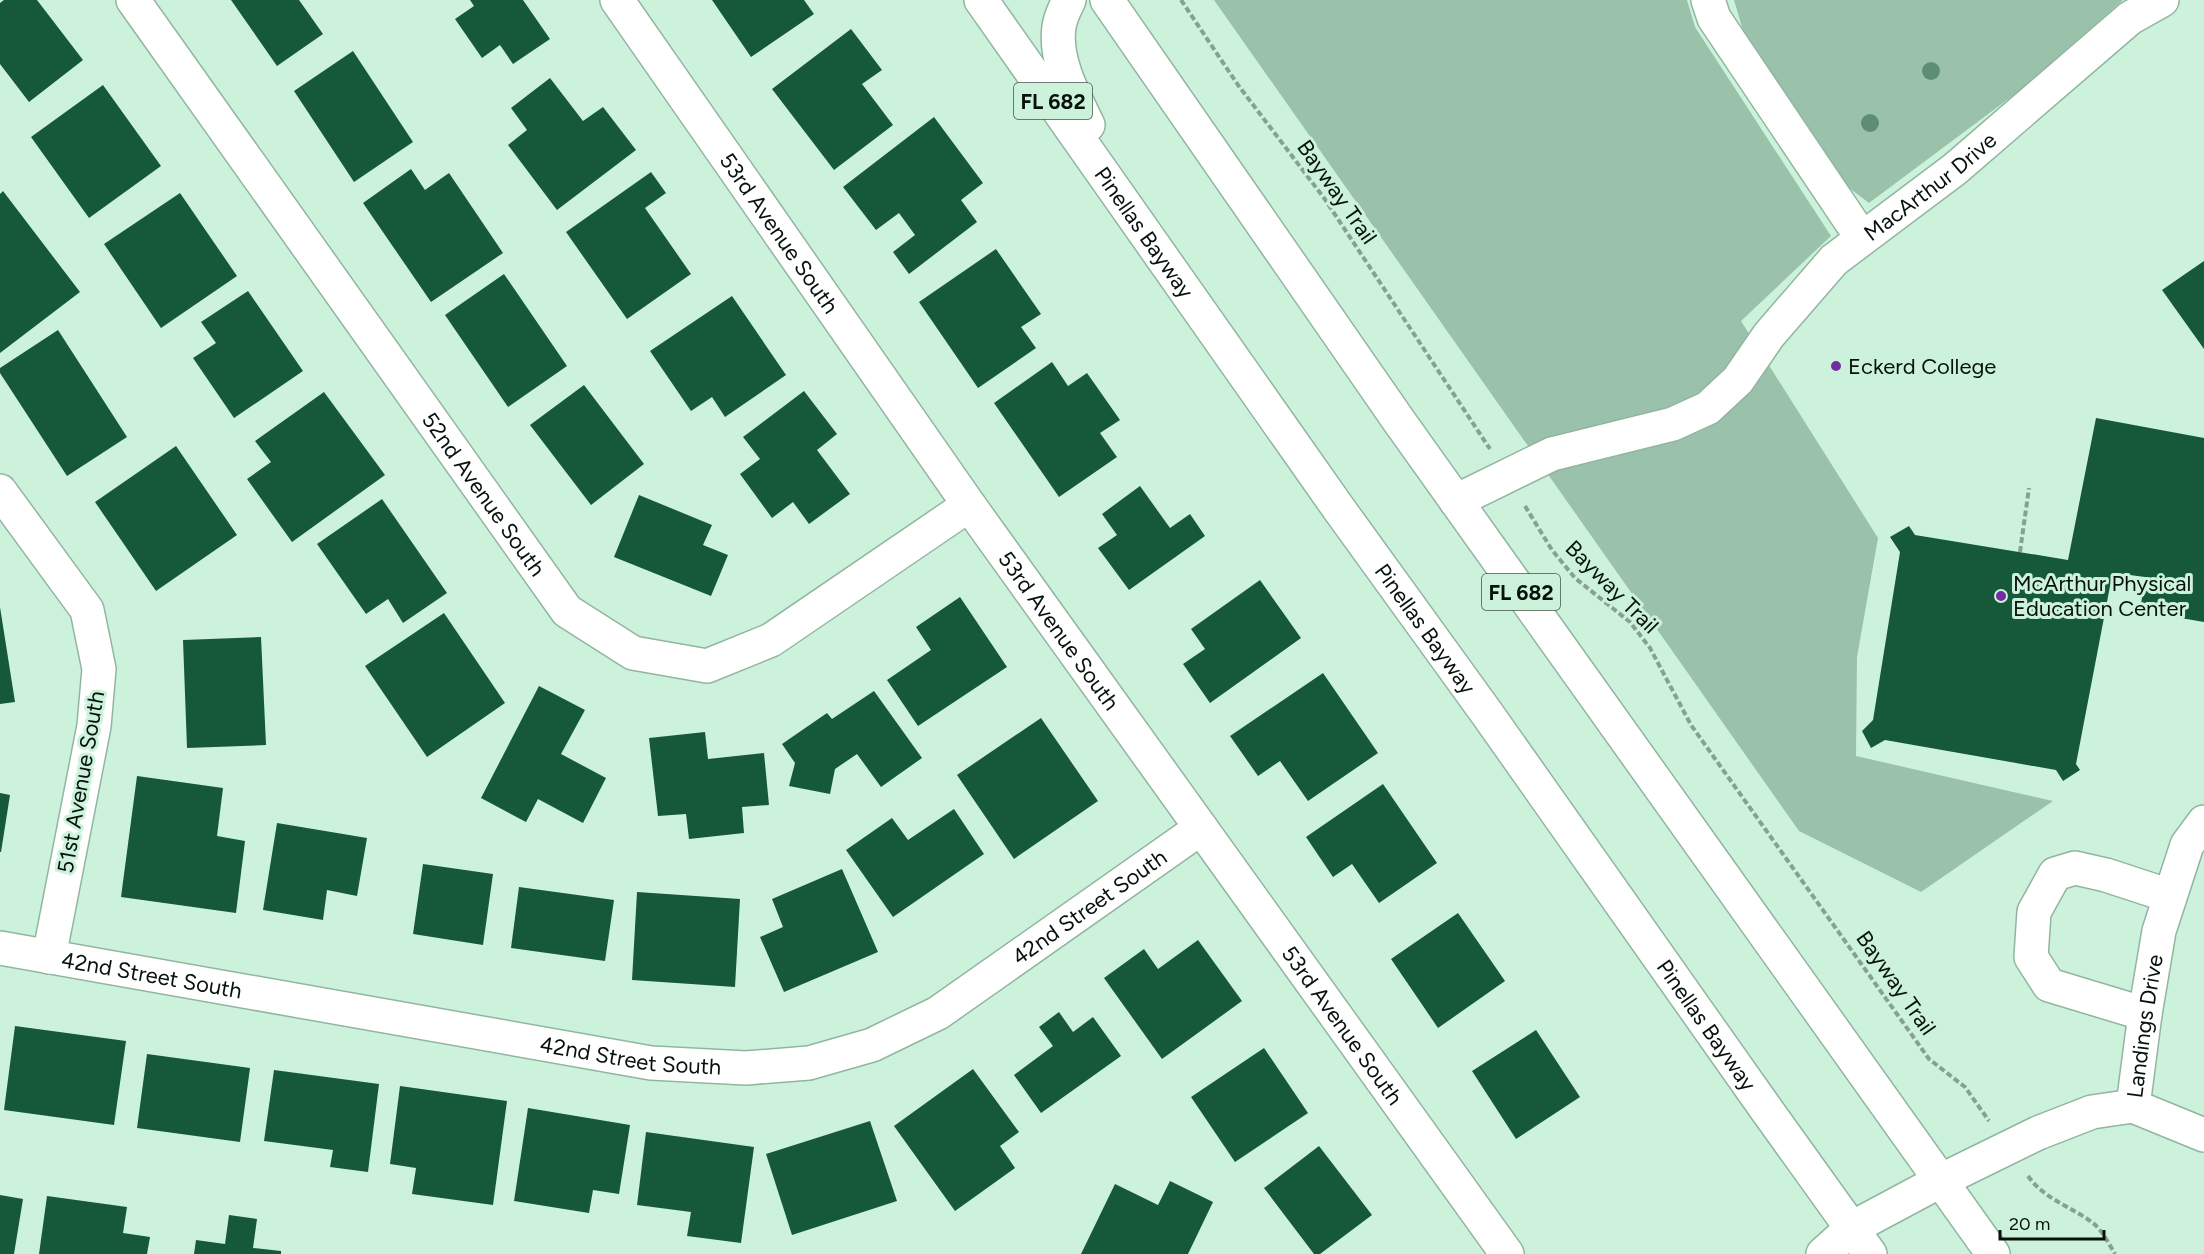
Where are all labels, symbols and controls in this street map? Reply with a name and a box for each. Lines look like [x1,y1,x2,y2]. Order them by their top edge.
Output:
road number: FL 682 [1014,83,1092,119]
street label: MacArthur Drive [1858,126,2002,246]
street label: Bayway Trail [1291,135,1383,249]
street label: 53rd Avenue South [714,148,845,318]
street label: Pinellas Bayway [1089,161,1200,304]
place label: Eckerd College [1848,353,1996,380]
marker: Eckerd College [1829,359,1843,373]
street label: 52nd Avenue South [417,407,551,581]
street label: Bayway Trail [1560,535,1664,639]
street label: 53rd Avenue South [993,546,1125,715]
street label: Pinellas Bayway [1369,558,1482,700]
place label: McArthur Physical Education Center [2013,570,2191,622]
road number: FL 682 [1482,574,1560,610]
marker: McArthur Physical Education Center [1994,589,2008,603]
street label: 51st Avenue South [52,689,110,875]
street label: 42nd Street South [1007,843,1172,970]
street label: Bayway Trail [1850,926,1942,1040]
street label: 53rd Avenue South [1276,940,1409,1110]
street label: 42nd Street South [59,946,244,1004]
street label: Landings Drive [2121,952,2168,1099]
street label: Pinellas Bayway [1651,954,1763,1096]
street label: 42nd Street South [538,1030,722,1080]
scale bar [2000,1203,2104,1241]
text: 20 m [2009,1213,2050,1235]

